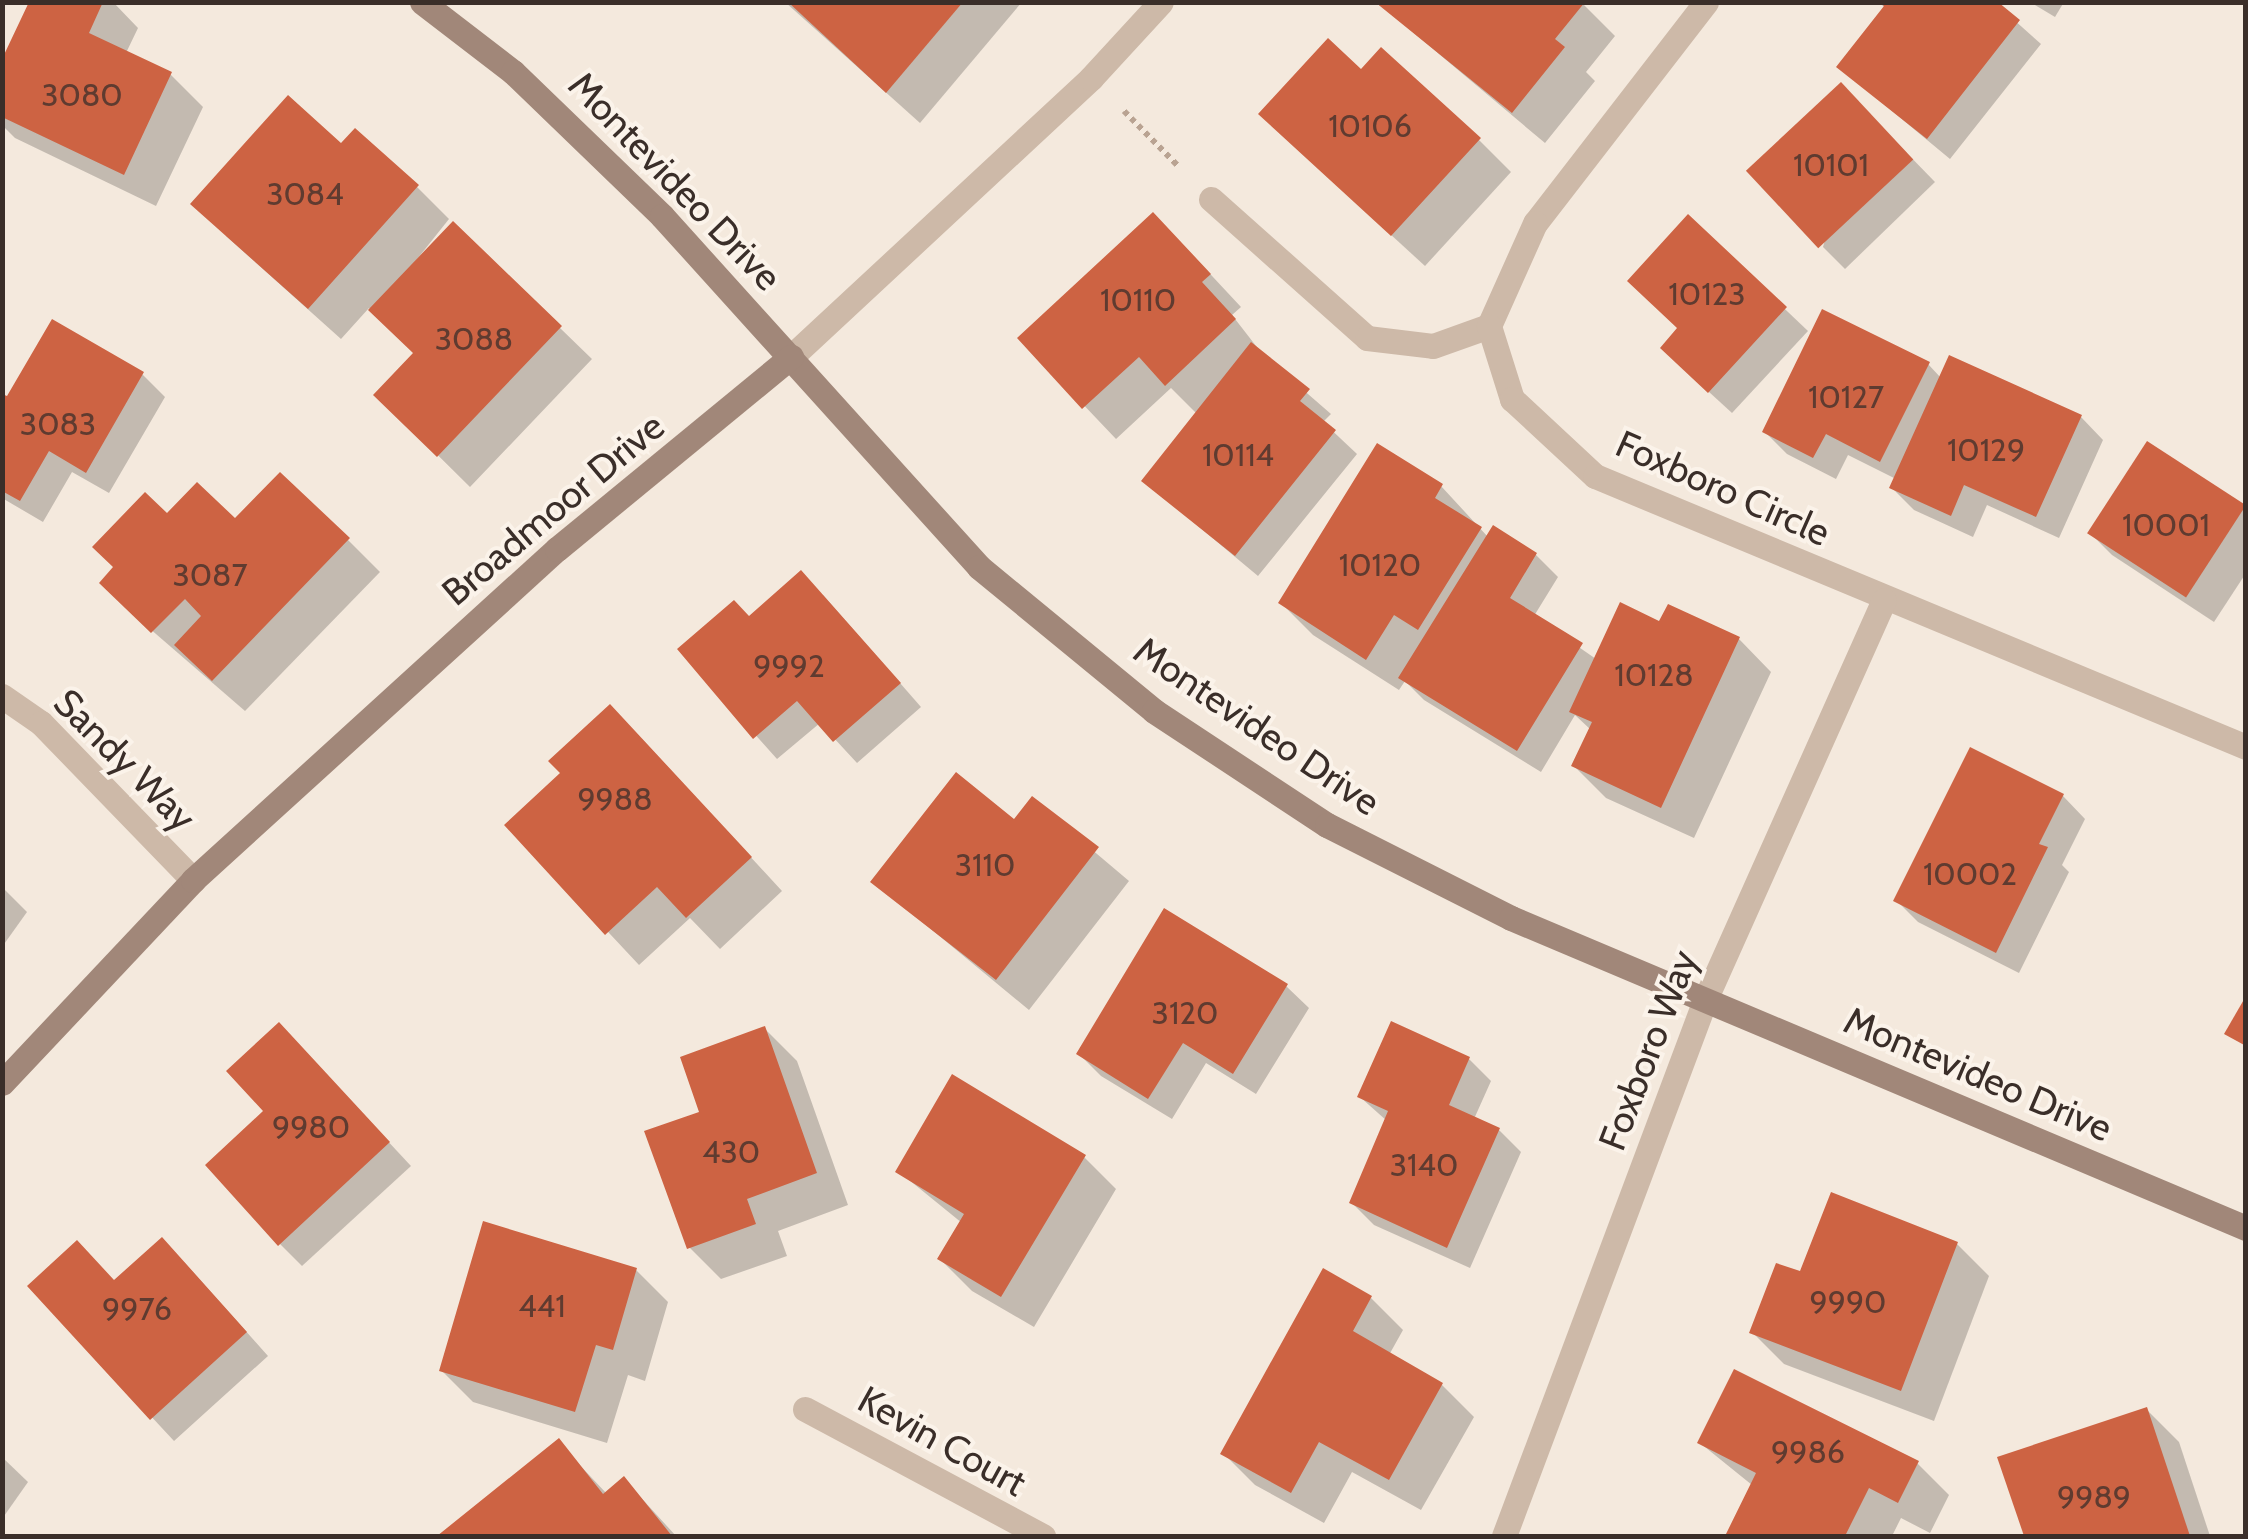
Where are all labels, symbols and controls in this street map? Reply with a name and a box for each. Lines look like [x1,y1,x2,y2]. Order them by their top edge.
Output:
street label: Montevideo Drive [559,62,791,300]
house number: 3080 [41,76,123,114]
house number: 10106 [1328,107,1412,145]
house number: 10101 [1793,146,1869,184]
house number: 3084 [266,175,344,213]
house number: 10123 [1668,275,1746,313]
house number: 10110 [1100,281,1176,319]
house number: 3088 [435,320,513,358]
house number: 10127 [1808,378,1884,416]
street label: Broadmoor Drive [433,403,673,615]
house number: 3083 [20,405,96,443]
street label: Foxboro Circle [1609,421,1837,555]
house number: 10129 [1947,431,2025,469]
house number: 10114 [1202,436,1274,474]
house number: 10001 [2122,506,2210,544]
house number: 10120 [1339,546,1421,584]
house number: 3087 [172,556,248,594]
street label: Montevideo Drive [1126,627,1388,825]
house number: 9992 [753,647,825,685]
house number: 10128 [1614,656,1694,694]
street label: Sandy Way [45,680,205,840]
house number: 9988 [577,780,653,818]
house number: 3110 [955,846,1015,884]
house number: 10002 [1923,855,2017,893]
street label: Foxboro Way [1589,944,1707,1156]
house number: 3120 [1152,994,1218,1032]
street label: Montevideo Drive [1837,997,2119,1151]
house number: 9980 [272,1108,350,1146]
house number: 430 [702,1133,760,1171]
house number: 3140 [1390,1146,1458,1184]
house number: 9990 [1810,1283,1886,1321]
house number: 441 [518,1287,566,1325]
house number: 9976 [102,1290,172,1328]
street label: Kevin Court [850,1376,1034,1506]
house number: 9986 [1771,1433,1845,1471]
house number: 9989 [2057,1478,2131,1516]

